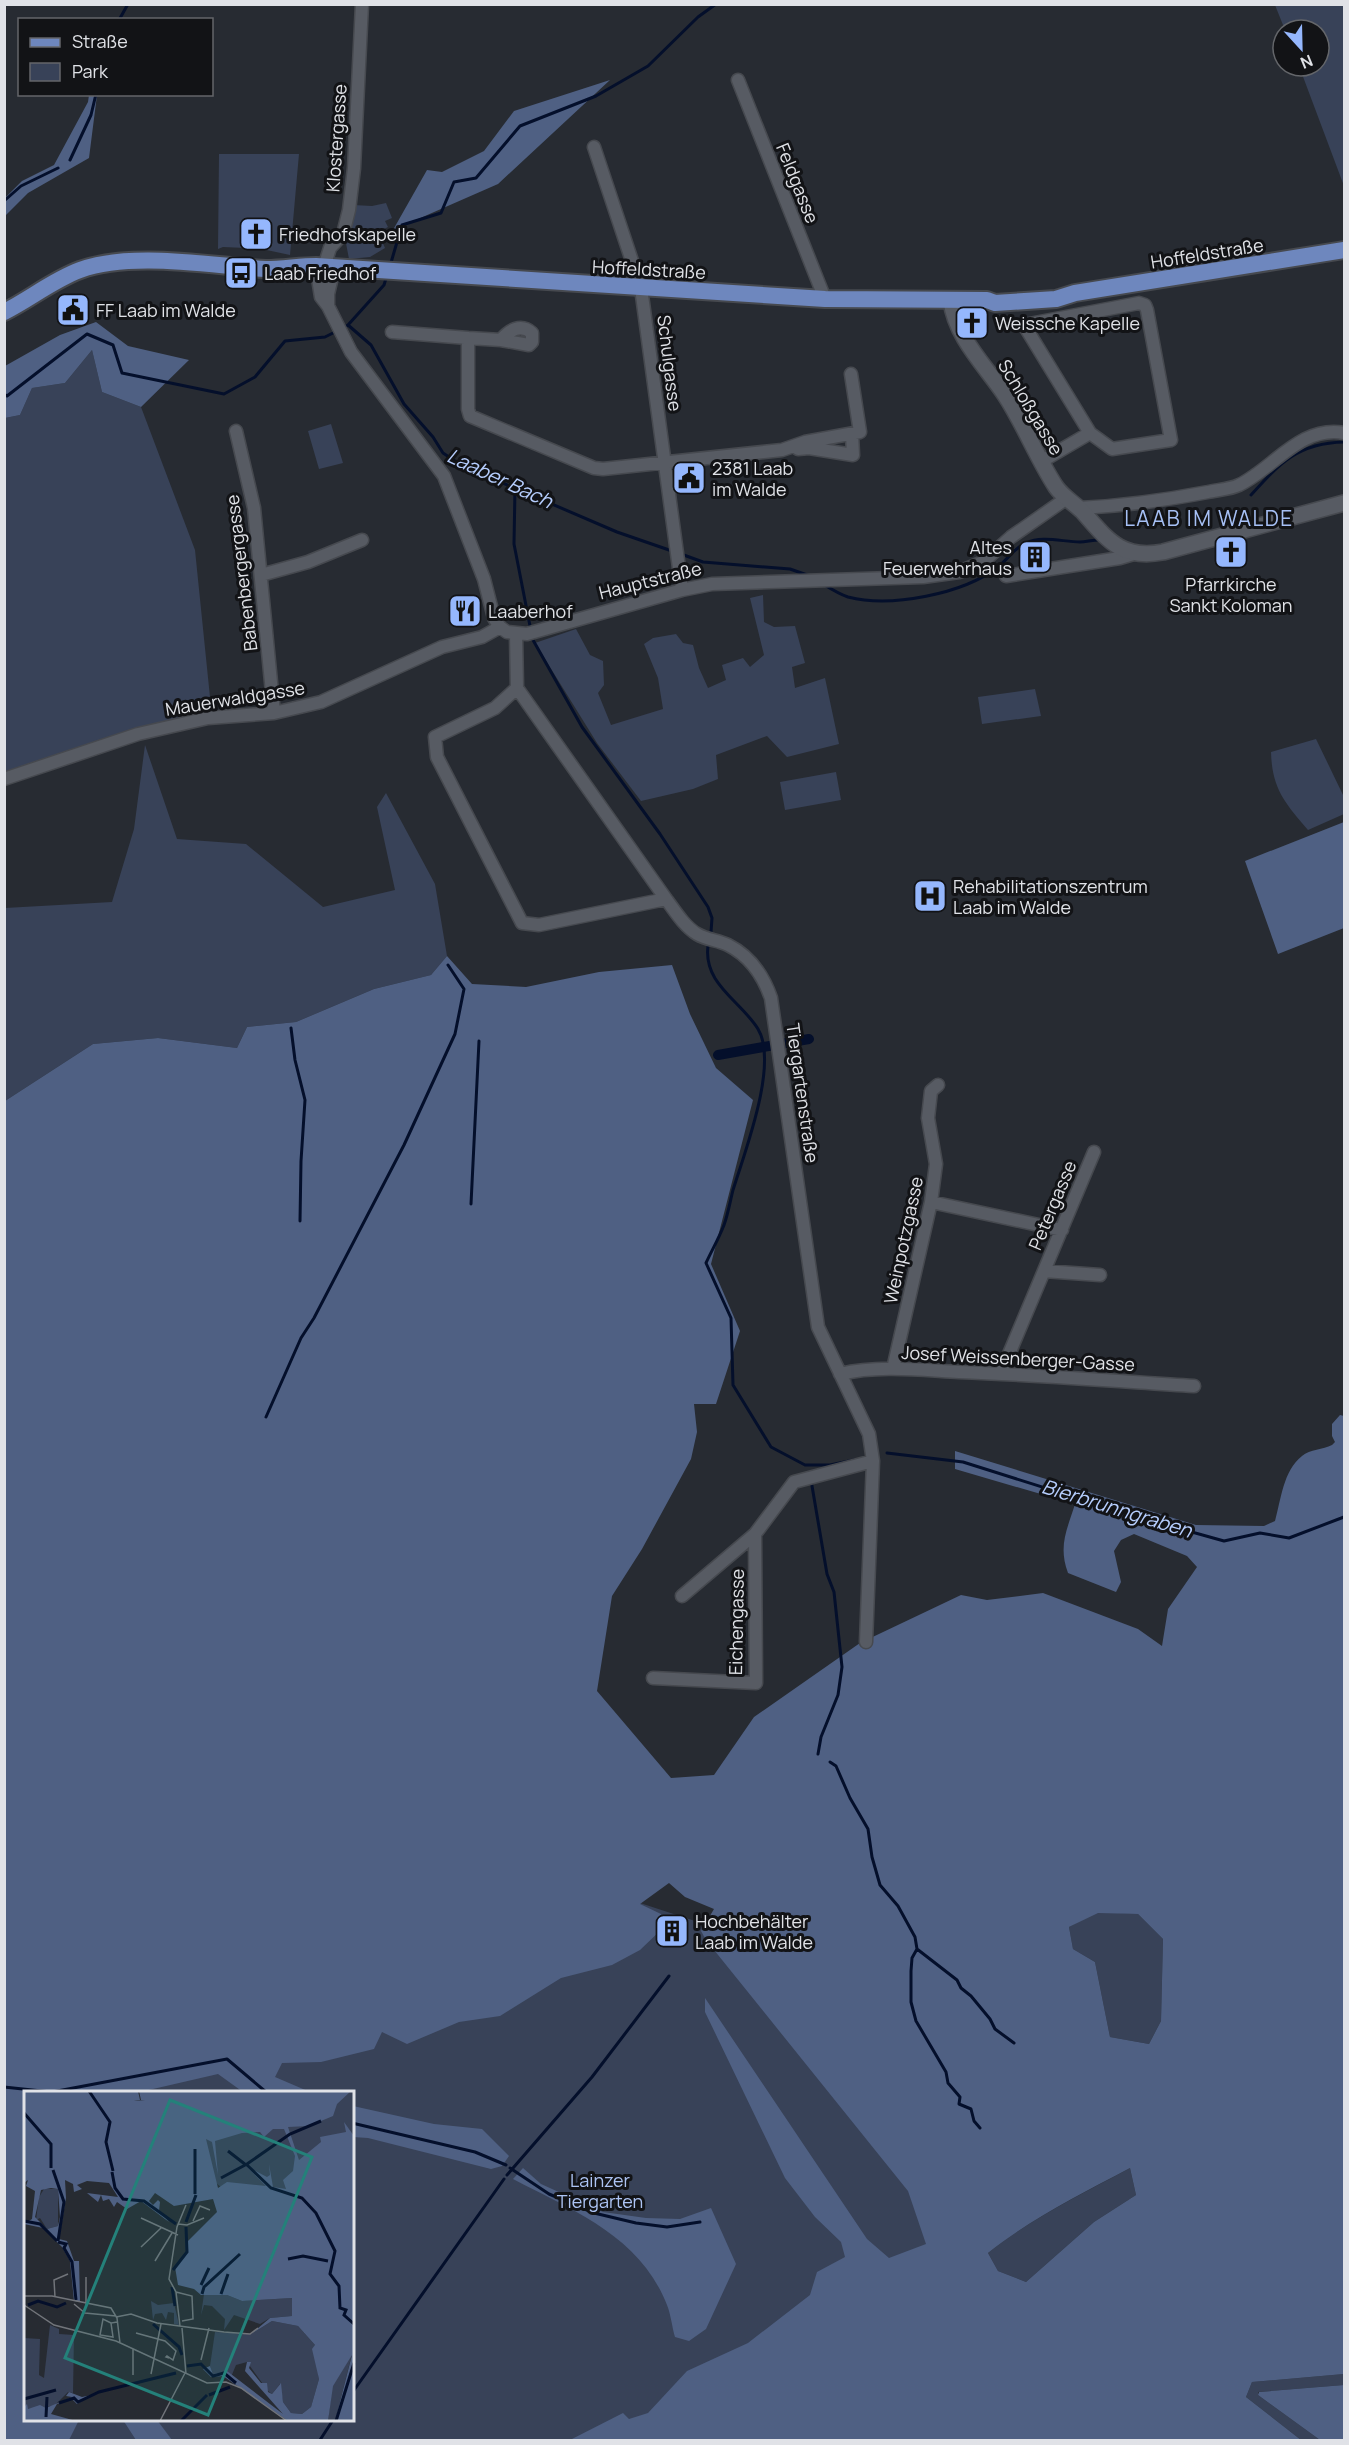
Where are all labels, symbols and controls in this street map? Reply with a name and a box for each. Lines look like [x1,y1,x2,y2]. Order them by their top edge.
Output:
legend [18,18,213,96]
north arrow [1271,18,1331,78]
text: Straße [72,29,128,53]
text: N [1297,50,1316,74]
text: Park [72,59,109,83]
street label: Klostergasse [320,83,352,193]
street label: Feldgasse [771,139,825,227]
church icon: Friedhofskapelle [238,216,274,252]
place label: Friedhofskapelle [279,222,416,246]
street label: Hoffeldstraße [1149,232,1265,274]
street label: Hoffeldstraße [591,254,707,284]
bus stop icon: Laab Friedhof [223,255,259,291]
place label: Laab Friedhof [264,261,377,285]
public building icon: FF Laab im Walde [55,292,91,328]
place label: FF Laab im Walde [96,298,236,322]
church icon: Weissche Kapelle [954,305,990,341]
place label: Weissche Kapelle [995,311,1140,335]
street label: Schulgasse [652,314,688,412]
street label: Schloßgasse [993,355,1069,459]
water label: Laaber Bach [443,442,558,515]
place label: 2381 Laab im Walde [712,456,793,501]
public building icon: 2381 Laab im Walde [671,460,707,496]
street label: Babenbergergasse [220,493,262,653]
district label: LAAB IM WALDE [1124,504,1294,532]
church icon: Pfarrkirche Sankt Koloman [1213,534,1249,570]
place label: Altes Feuerwehrhaus [883,535,1012,580]
building icon: Altes Feuerwehrhaus [1017,539,1053,575]
street label: Hauptstraße [596,556,704,604]
place label: Pfarrkirche Sankt Koloman [1170,572,1292,617]
restaurant icon: Laaberhof [447,593,483,629]
place label: Laaberhof [488,599,573,623]
street label: Mauerwaldgasse [163,675,307,721]
place label: Rehabilitationszentrum Laab im Walde [953,874,1148,919]
hospital icon: Rehabilitationszentrum Laab im Walde [912,878,948,914]
street label: Tiergartenstraße [781,1022,825,1164]
street label: Petergasse [1022,1157,1082,1253]
street label: Weinpotzgasse [878,1174,928,1306]
street label: Josef Weissenberger-Gasse [901,1340,1135,1376]
water label: Bierbrunngraben [1039,1472,1196,1544]
street label: Eichengasse [723,1569,749,1675]
place label: Hochbehälter Laab im Walde [695,1909,813,1954]
building icon: Hochbehälter Laab im Walde [654,1913,690,1949]
inset map [24,2091,354,2421]
park label: Lainzer Tiergarten [557,2168,643,2213]

